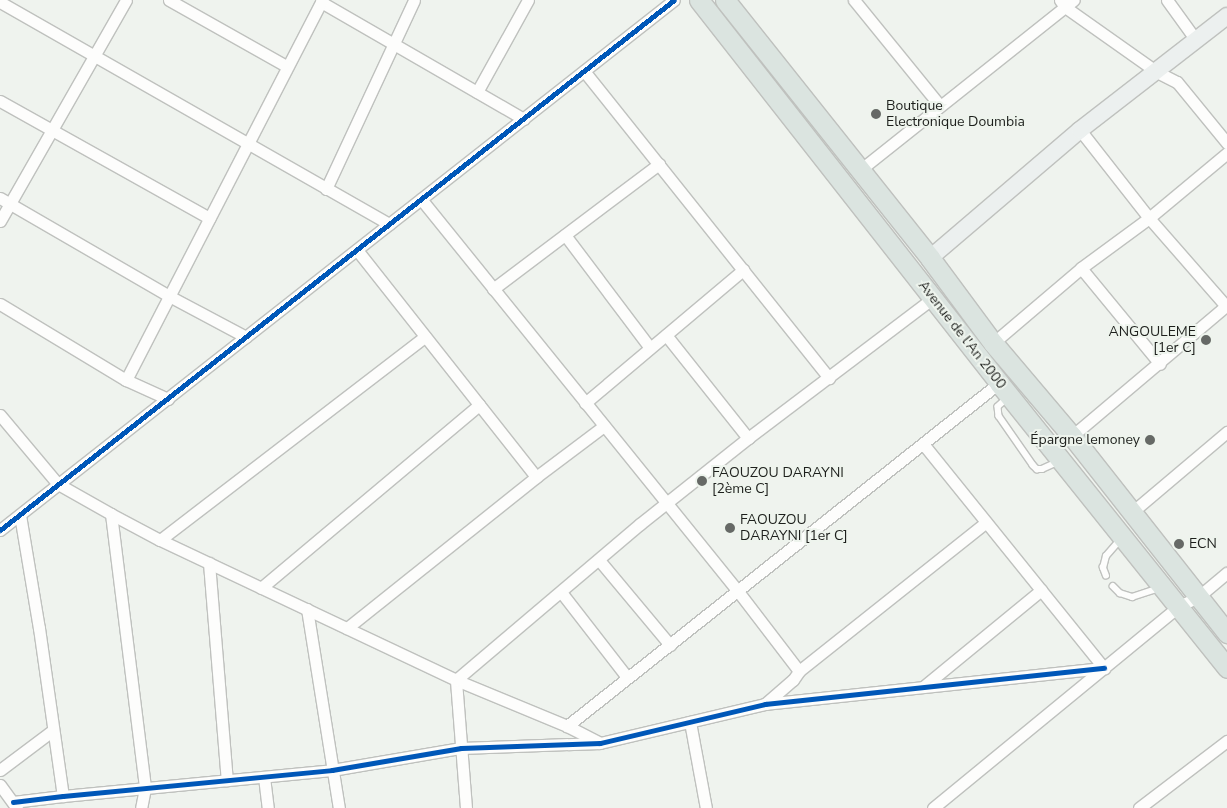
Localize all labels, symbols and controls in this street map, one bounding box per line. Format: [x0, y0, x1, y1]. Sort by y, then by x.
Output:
place label: Boutique Electronique Doumbia [886, 98, 1025, 130]
marker: Boutique Electronique Doumbia [870, 108, 882, 120]
street label: Avenue de l'An 2000 [915, 278, 1009, 392]
place label: ANGOULEME [1er C] [1108, 324, 1196, 357]
marker: ANGOULEME [1er C] [1200, 334, 1212, 346]
place label: Épargne lemoney [1030, 432, 1140, 448]
marker: Épargne lemoney [1144, 434, 1156, 446]
place label: FAOUZOU DARAYNI [2ème C] [712, 465, 844, 498]
marker: FAOUZOU DARAYNI [2ème C] [696, 475, 708, 487]
place label: FAOUZOU DARAYNI [1er C] [740, 512, 848, 544]
marker: FAOUZOU DARAYNI [1er C] [724, 522, 736, 534]
place label: ECN [1189, 536, 1217, 552]
marker: ECN [1173, 538, 1185, 550]

